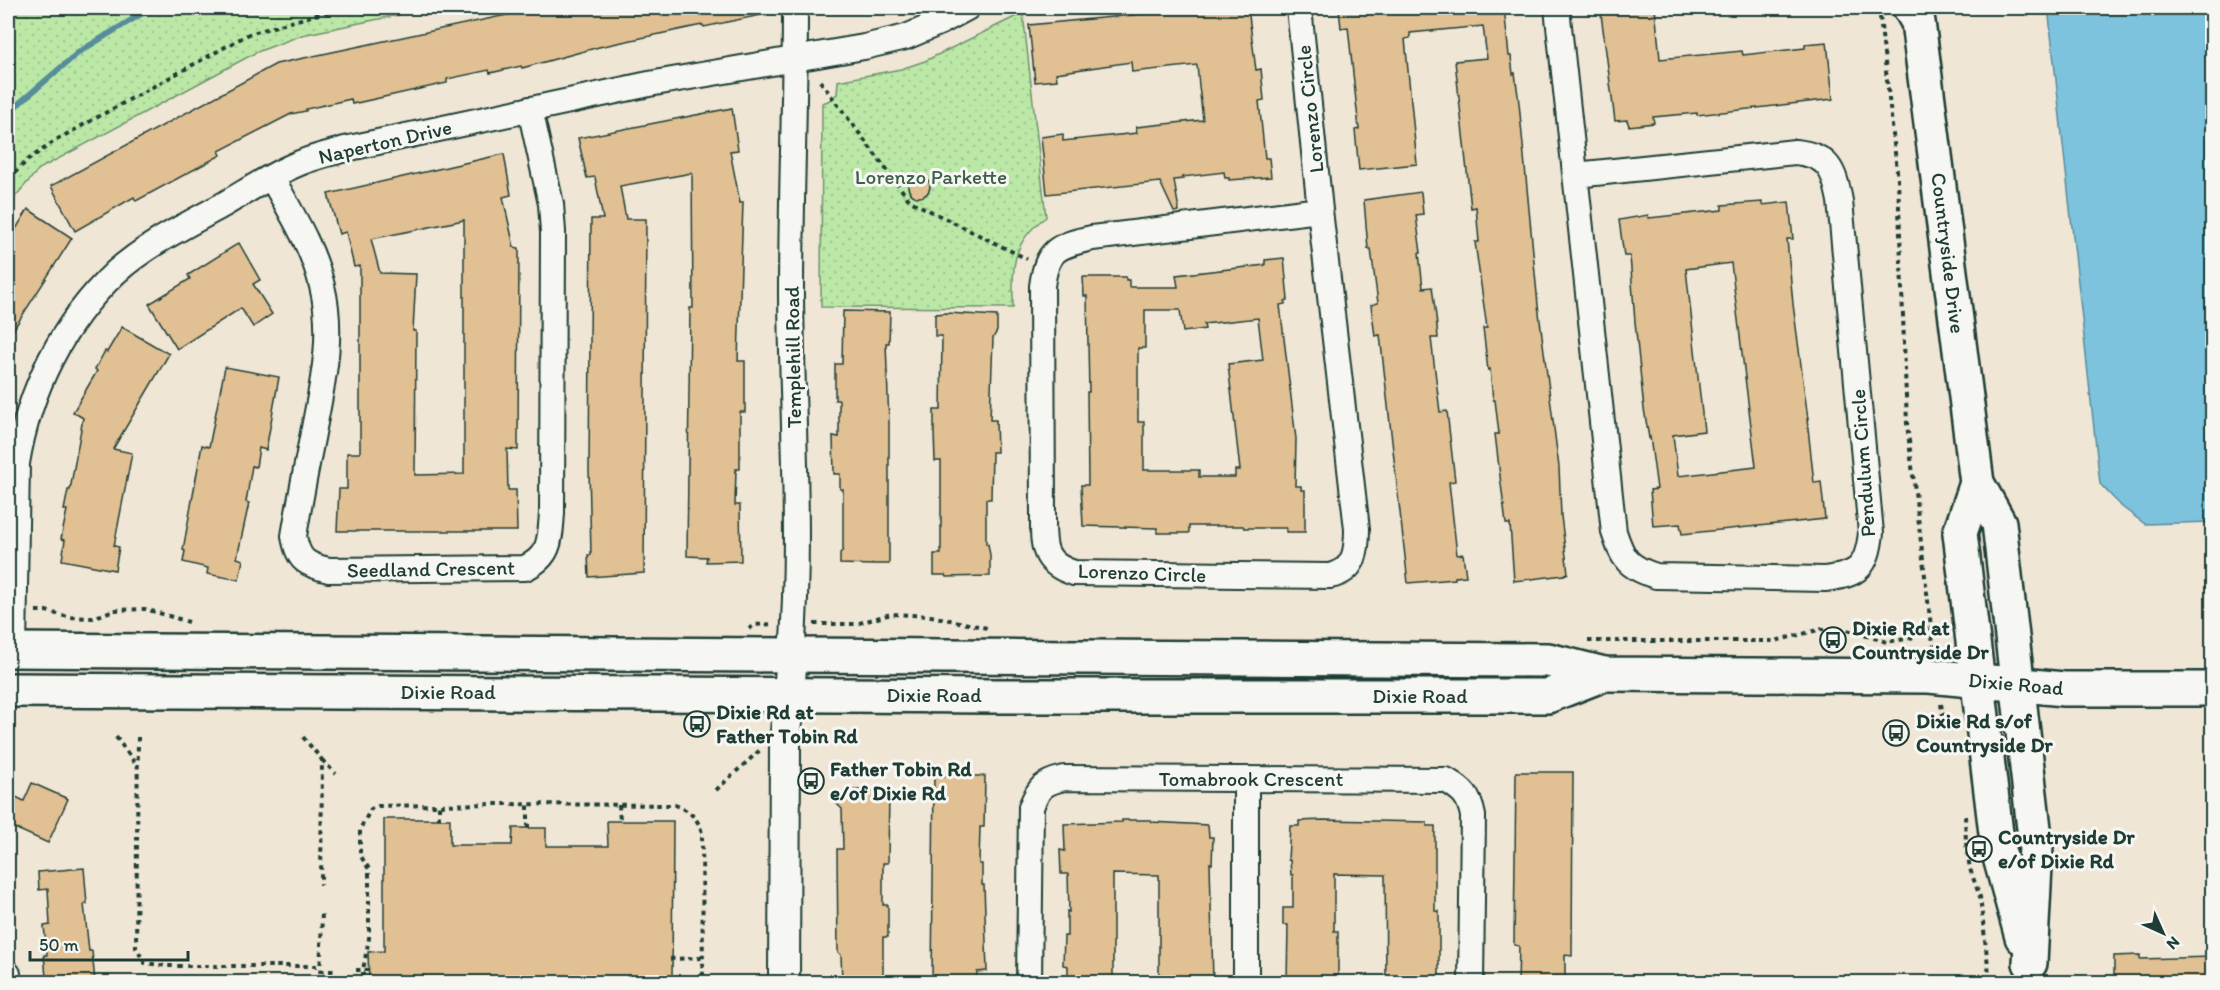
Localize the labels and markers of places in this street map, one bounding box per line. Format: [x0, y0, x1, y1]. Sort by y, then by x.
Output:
place label: Dixie Rd at Countryside Dr [1852, 615, 1989, 665]
bus stop icon: Dixie Rd at Countryside Dr [1818, 625, 1848, 655]
place label: Dixie Rd at Father Tobin Rd [716, 699, 858, 748]
place label: Dixie Rd s/of Countryside Dr [1916, 708, 2053, 758]
bus stop icon: Dixie Rd at Father Tobin Rd [682, 709, 712, 739]
bus stop icon: Dixie Rd s/of Countryside Dr [1881, 718, 1911, 748]
place label: Father Tobin Rd e/of Dixie Rd [830, 756, 972, 805]
bus stop icon: Father Tobin Rd e/of Dixie Rd [796, 766, 826, 796]
place label: Countryside Dr e/of Dixie Rd [1998, 824, 2135, 873]
bus stop icon: Countryside Dr e/of Dixie Rd [1964, 834, 1994, 864]

